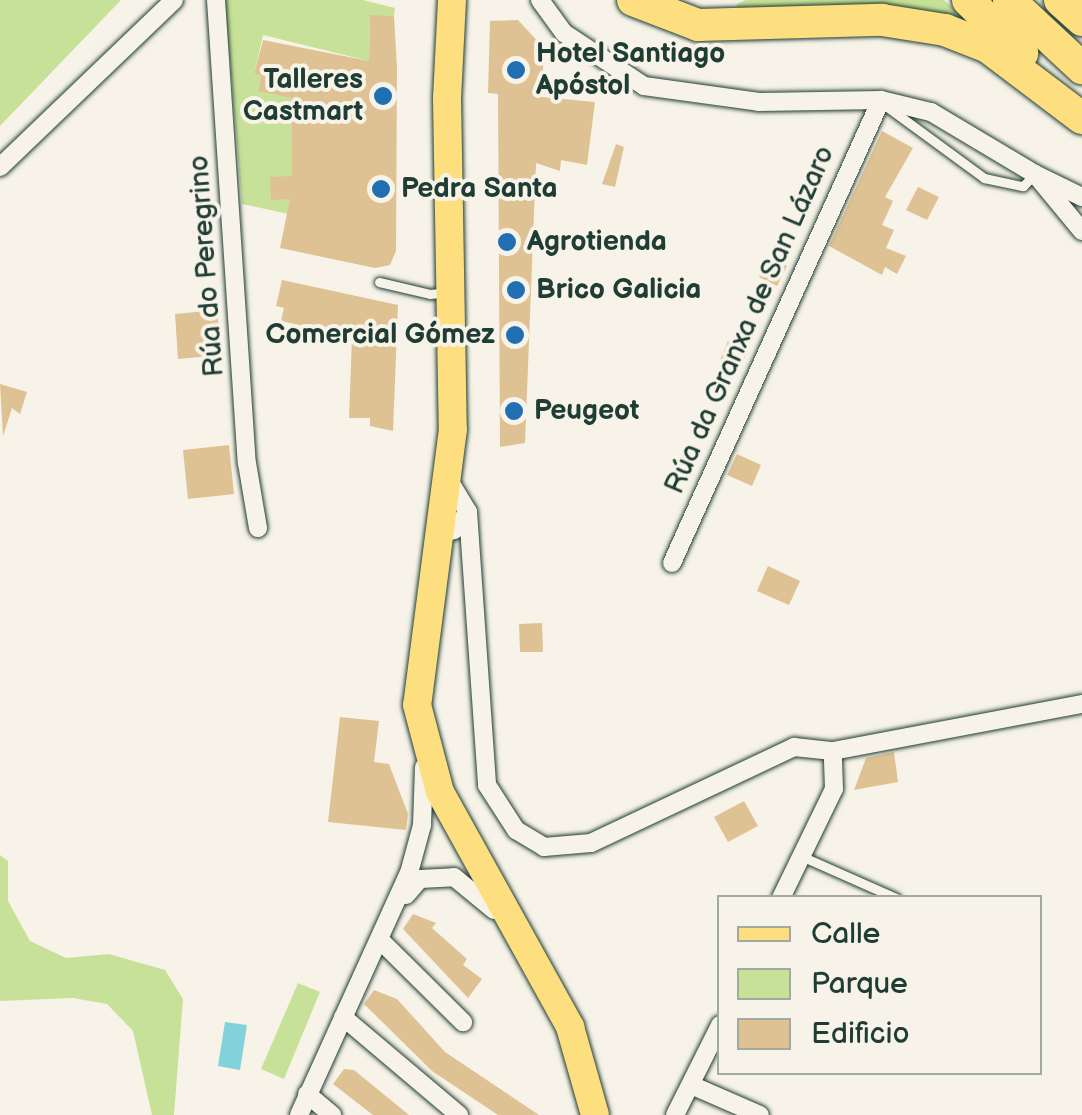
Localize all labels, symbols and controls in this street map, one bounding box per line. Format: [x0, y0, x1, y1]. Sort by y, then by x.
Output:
place label: Hotel Santiago Apóstol [536, 37, 725, 103]
marker: Hotel Santiago Apóstol [505, 59, 527, 81]
place label: Talleres Castmart [243, 63, 363, 129]
marker: Talleres Castmart [372, 85, 394, 107]
street label: Rúa da Granxa de San Lázaro [658, 141, 842, 499]
street label: Rúa do Peregrino [182, 154, 232, 378]
place label: Pedra Santa [401, 172, 558, 206]
marker: Pedra Santa [370, 178, 392, 200]
place label: Agrotienda [527, 225, 667, 259]
marker: Agrotienda [496, 231, 518, 253]
place label: Brico Galicia [536, 273, 701, 307]
marker: Brico Galicia [505, 279, 527, 301]
place label: Comercial Gómez [266, 318, 495, 352]
marker: Comercial Gómez [504, 324, 526, 346]
place label: Peugeot [534, 394, 639, 428]
marker: Peugeot [503, 400, 525, 422]
legend [717, 895, 1042, 1075]
text: Calle [811, 916, 880, 952]
text: Parque [811, 966, 908, 1002]
text: Edificio [811, 1016, 910, 1052]

